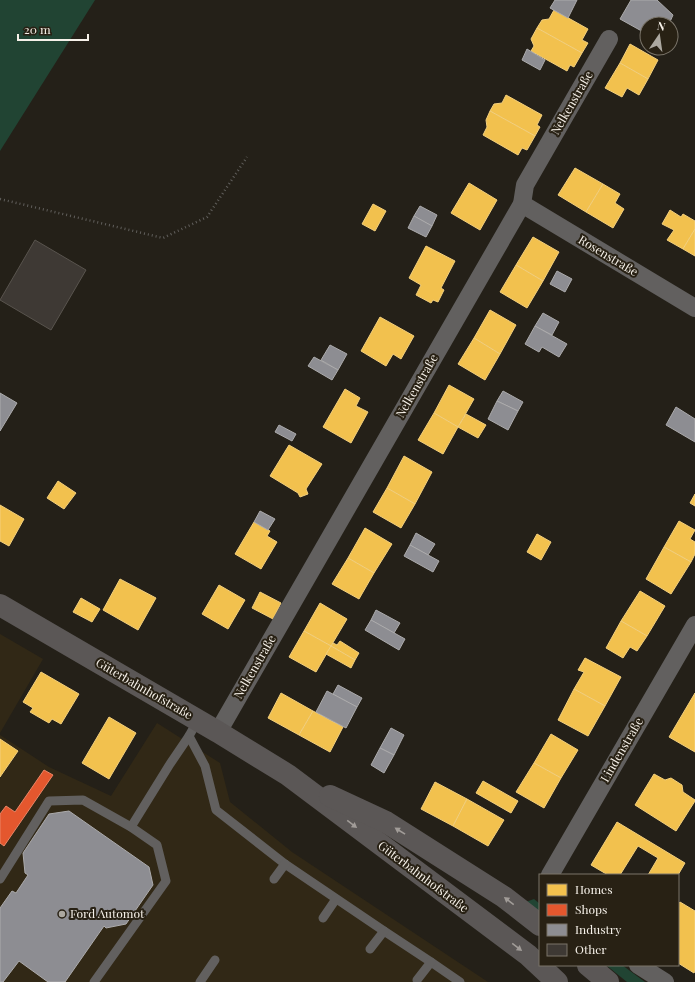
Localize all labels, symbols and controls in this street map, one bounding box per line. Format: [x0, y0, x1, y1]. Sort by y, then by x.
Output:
scale bar [18, 16, 88, 42]
north arrow [639, 16, 679, 56]
text: N [656, 18, 667, 34]
text: 20 m [24, 21, 51, 37]
street label: Nelkenstraße [546, 68, 596, 137]
street label: Rosenstraße [576, 231, 641, 279]
street label: Nelkenstraße [391, 351, 441, 420]
street label: Nelkenstraße [229, 632, 279, 701]
street label: Güterbahnhofstraße [93, 654, 196, 722]
street label: Lindenstraße [596, 714, 646, 785]
one-way arrow [347, 820, 358, 828]
one-way arrow [395, 827, 405, 835]
street label: Güterbahnhofstraße [375, 837, 472, 916]
legend [539, 874, 679, 966]
text: Homes [575, 881, 613, 897]
one-way arrow [504, 897, 515, 905]
text: Shops [575, 901, 607, 917]
place label: Ford Automot [70, 905, 145, 921]
marker: Ford Automot [57, 909, 67, 919]
text: Industry [575, 921, 621, 937]
text: Other [575, 941, 607, 957]
one-way arrow [512, 943, 522, 951]

